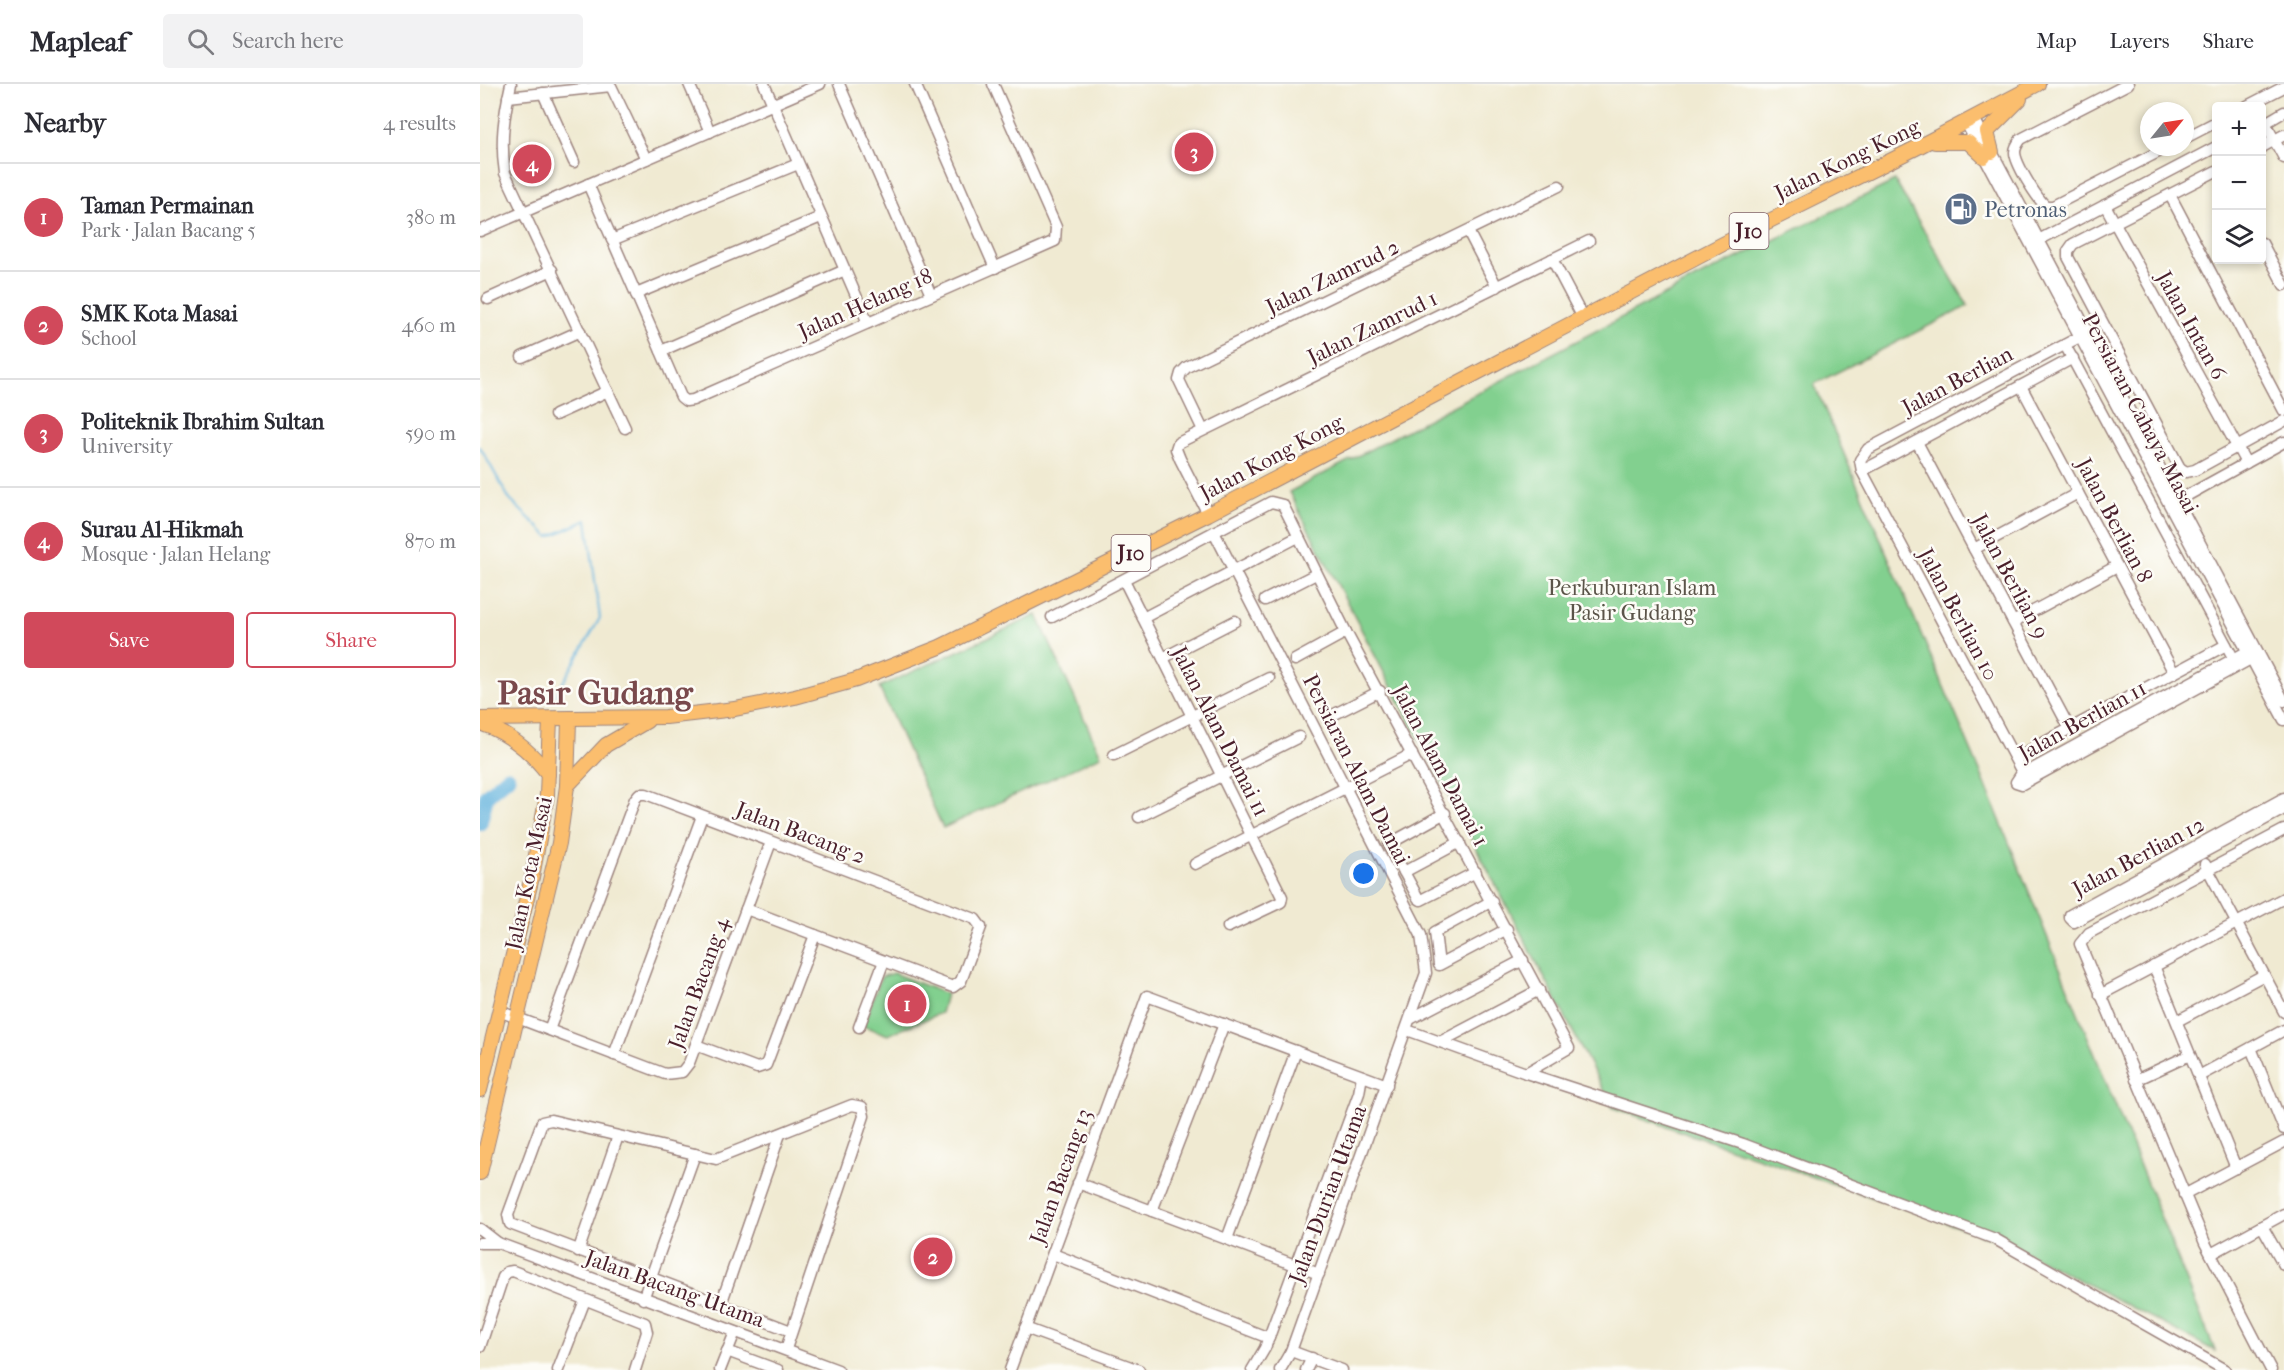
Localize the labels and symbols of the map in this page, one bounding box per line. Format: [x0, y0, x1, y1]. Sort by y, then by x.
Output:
north arrow [2140, 102, 2194, 156]
street label: Jalan Kong Kong [1769, 113, 1925, 207]
pin: 3 [1174, 130, 1214, 174]
pin: 4 [512, 142, 552, 187]
fuel station icon: Petronas [1943, 191, 1979, 227]
place label: Petronas [1984, 197, 2067, 223]
road number: J10 [1730, 213, 1768, 249]
street label: Jalan Zamrud 2 [1260, 233, 1403, 321]
street label: Jalan Helang 18 [792, 263, 937, 346]
street label: Jalan Intan 6 [2150, 265, 2232, 384]
street label: Jalan Zamrud 1 [1301, 285, 1442, 371]
street label: Persiaran Cahaya Masai [2076, 309, 2204, 519]
street label: Jalan Berlian [1896, 341, 2017, 422]
street label: Jalan Kong Kong [1194, 409, 1348, 508]
street label: Jalan Berlian 8 [2069, 452, 2158, 587]
street label: Jalan Berlian 9 [1965, 508, 2054, 643]
road number: J10 [1112, 535, 1150, 571]
street label: Jalan Berlian 10 [1911, 542, 2004, 685]
park label: Perkuburan Islam Pasir Gudang [1548, 575, 1717, 626]
street label: Jalan Alam Damai 11 [1165, 640, 1274, 821]
street label: Persiaran Alam Damai [1297, 670, 1416, 869]
district label: Pasir Gudang [497, 673, 694, 713]
street label: Jalan Berlian 11 [2012, 675, 2151, 768]
street label: Jalan Alam Damai 1 [1386, 678, 1494, 851]
street label: Jalan Kota Masai [500, 794, 558, 954]
street label: Jalan Bacang 2 [730, 796, 869, 870]
street label: Jalan Berlian 12 [2066, 811, 2209, 903]
your location [1349, 859, 1378, 888]
street label: Jalan Bacang 4 [662, 913, 735, 1055]
pin: 1 [888, 982, 926, 1026]
street label: Jalan Durian Utama [1283, 1101, 1373, 1289]
street label: Jalan Bacang 13 [1024, 1105, 1097, 1249]
pin: 2 [914, 1234, 952, 1280]
street label: Jalan Bacang Utama [580, 1244, 769, 1334]

